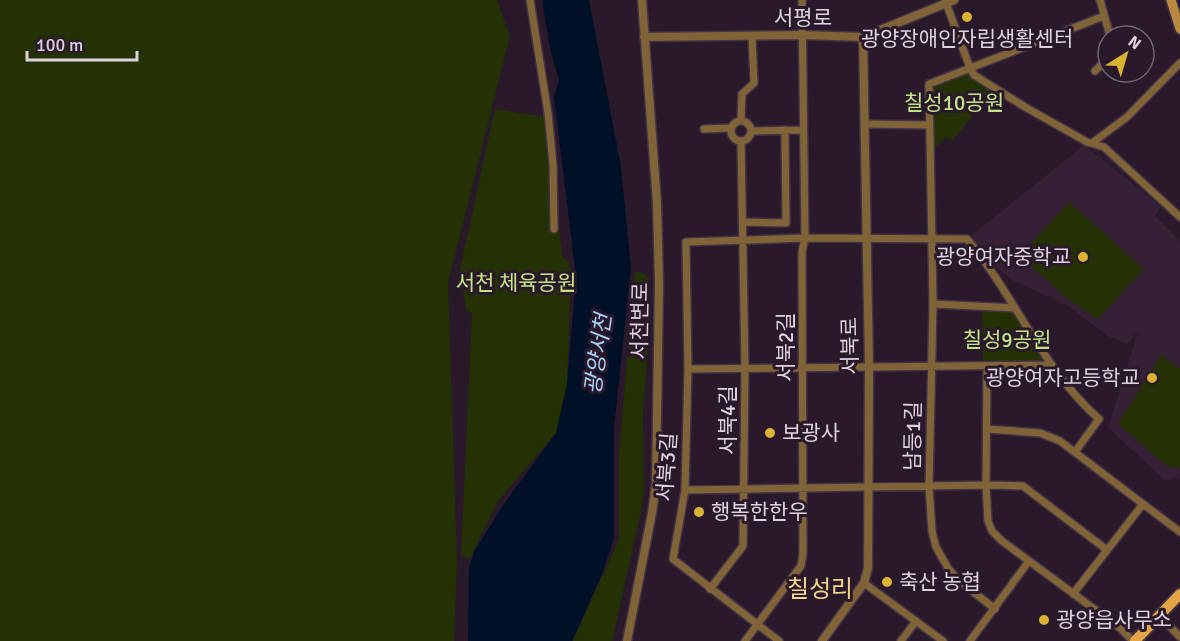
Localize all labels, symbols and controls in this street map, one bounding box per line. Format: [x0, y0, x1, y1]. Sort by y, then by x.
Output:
street label: 서평로 [774, 5, 832, 31]
marker: 광양장애인자립생활센터 [960, 10, 974, 24]
scale bar [27, 24, 136, 62]
north arrow [1096, 24, 1156, 84]
place label: 광양장애인자립생활센터 [861, 26, 1073, 52]
text: N [1124, 31, 1145, 54]
text: 100 m [36, 34, 83, 56]
park label: 칠성10공원 [904, 90, 1004, 116]
place label: 광양여자중학교 [936, 244, 1071, 270]
marker: 광양여자중학교 [1076, 250, 1090, 264]
park label: 서천 체육공원 [456, 270, 576, 296]
street label: 서천변로 [626, 282, 654, 360]
water label: 광양서천 [579, 309, 617, 396]
street label: 서북2길 [773, 312, 799, 382]
street label: 서북로 [836, 317, 864, 375]
park label: 칠성9공원 [963, 327, 1051, 353]
place label: 광양여자고등학교 [985, 365, 1140, 391]
marker: 광양여자고등학교 [1145, 371, 1159, 385]
street label: 서북4길 [715, 385, 741, 455]
street label: 남등1길 [899, 401, 927, 471]
place label: 보광사 [782, 420, 840, 446]
marker: 보광사 [763, 426, 777, 440]
street label: 서북3길 [652, 432, 682, 502]
place label: 행복한한우 [711, 499, 808, 525]
marker: 행복한한우 [692, 505, 706, 519]
place label: 축산 농협 [899, 569, 981, 595]
district label: 칠성리 [787, 574, 853, 604]
marker: 축산 농협 [880, 575, 894, 589]
place label: 광양읍사무소 [1056, 607, 1172, 633]
marker: 광양읍사무소 [1037, 613, 1051, 627]

